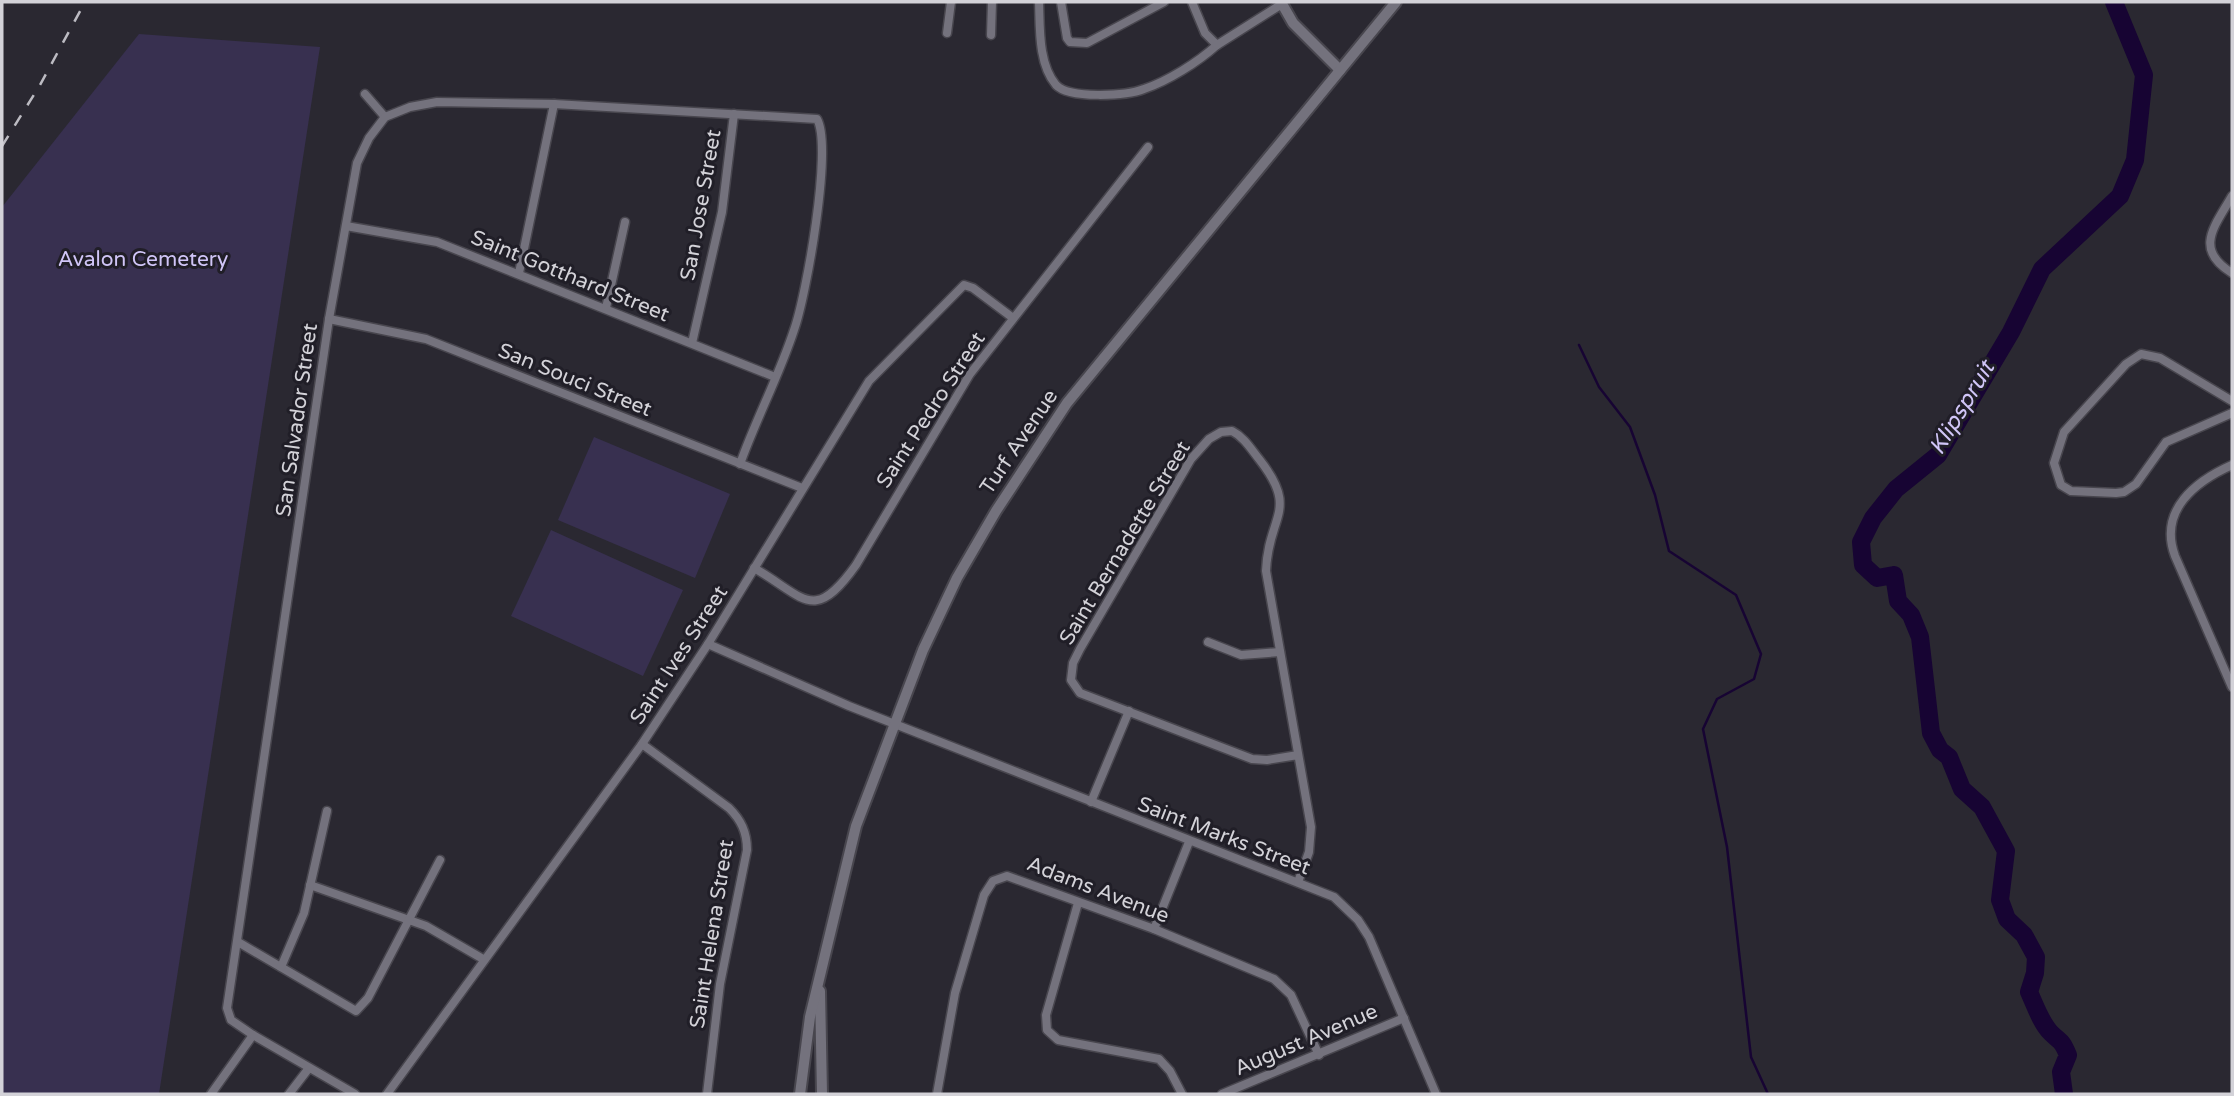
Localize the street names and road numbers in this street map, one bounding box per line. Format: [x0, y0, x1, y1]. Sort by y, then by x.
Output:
street label: San Jose Street [675, 127, 727, 283]
street label: Saint Gotthard Street [467, 225, 673, 327]
street label: San Salvador Street [271, 322, 323, 518]
street label: Saint Pedro Street [871, 327, 991, 493]
street label: San Souci Street [495, 338, 655, 422]
street label: Turf Avenue [975, 385, 1063, 499]
street label: Saint Bernadette Street [1054, 437, 1196, 649]
street label: Saint Ives Street [625, 581, 733, 729]
street label: Saint Marks Street [1134, 792, 1314, 880]
street label: Saint Helena Street [685, 838, 739, 1030]
street label: Adams Avenue [1023, 851, 1173, 929]
street label: August Avenue [1231, 999, 1381, 1081]

